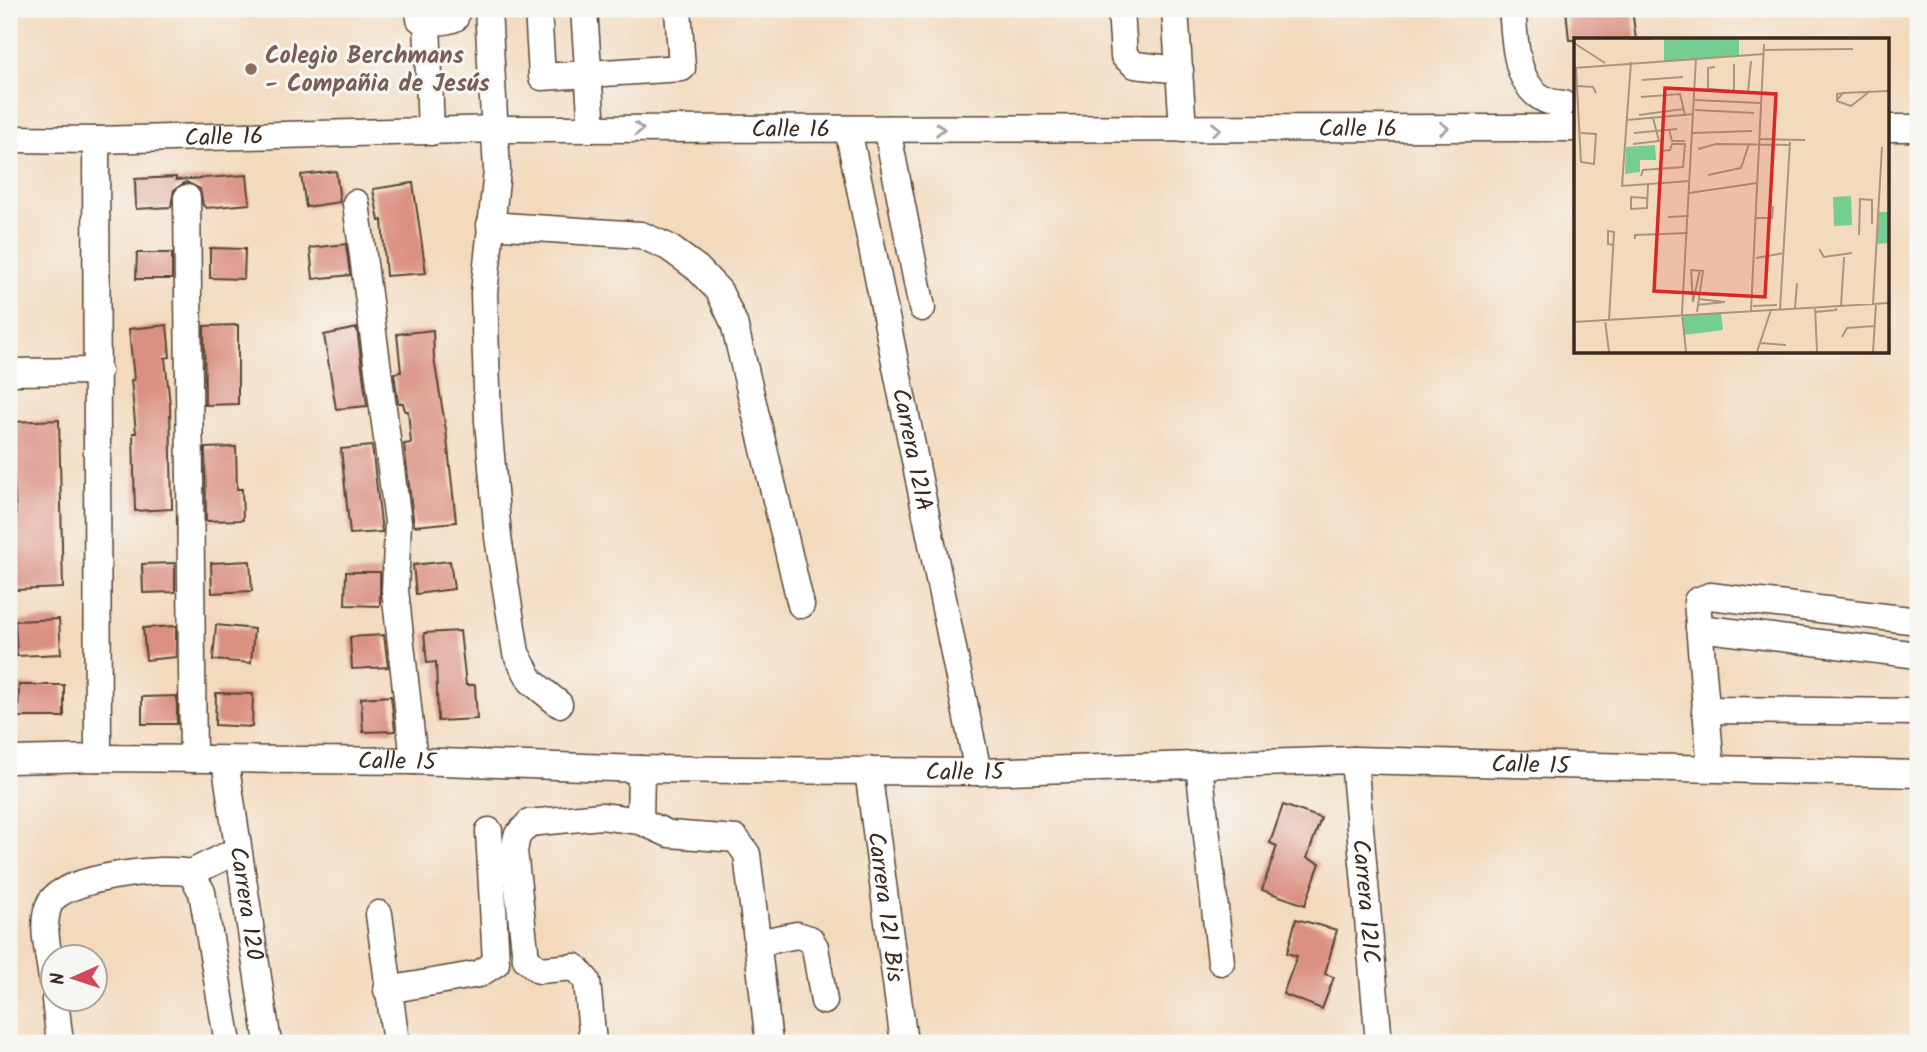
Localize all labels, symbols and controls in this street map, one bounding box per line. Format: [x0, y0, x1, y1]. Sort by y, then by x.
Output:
place label: Colegio Berchmans - Compañia de Jesús [265, 37, 490, 104]
inset map [1574, 38, 1888, 354]
marker: Colegio Berchmans - Compañia de Jesús [243, 61, 259, 77]
street label: Calle 16 [1318, 110, 1397, 149]
street label: Calle 16 [751, 111, 830, 150]
street label: Calle 16 [184, 117, 264, 159]
one-way arrow [1439, 120, 1449, 136]
one-way arrow [634, 121, 644, 137]
one-way arrow [935, 121, 945, 137]
one-way arrow [1211, 121, 1222, 137]
street label: Carrera 121A [880, 385, 943, 515]
street label: Calle 15 [358, 742, 439, 783]
street label: Calle 15 [1491, 745, 1572, 786]
street label: Calle 15 [925, 753, 1007, 793]
street label: Carrera 121 Bis [855, 830, 914, 984]
street label: Carrera 121C [1340, 838, 1390, 965]
street label: Carrera 120 [217, 844, 273, 963]
north arrow [38, 944, 108, 1014]
text: N [44, 972, 74, 986]

